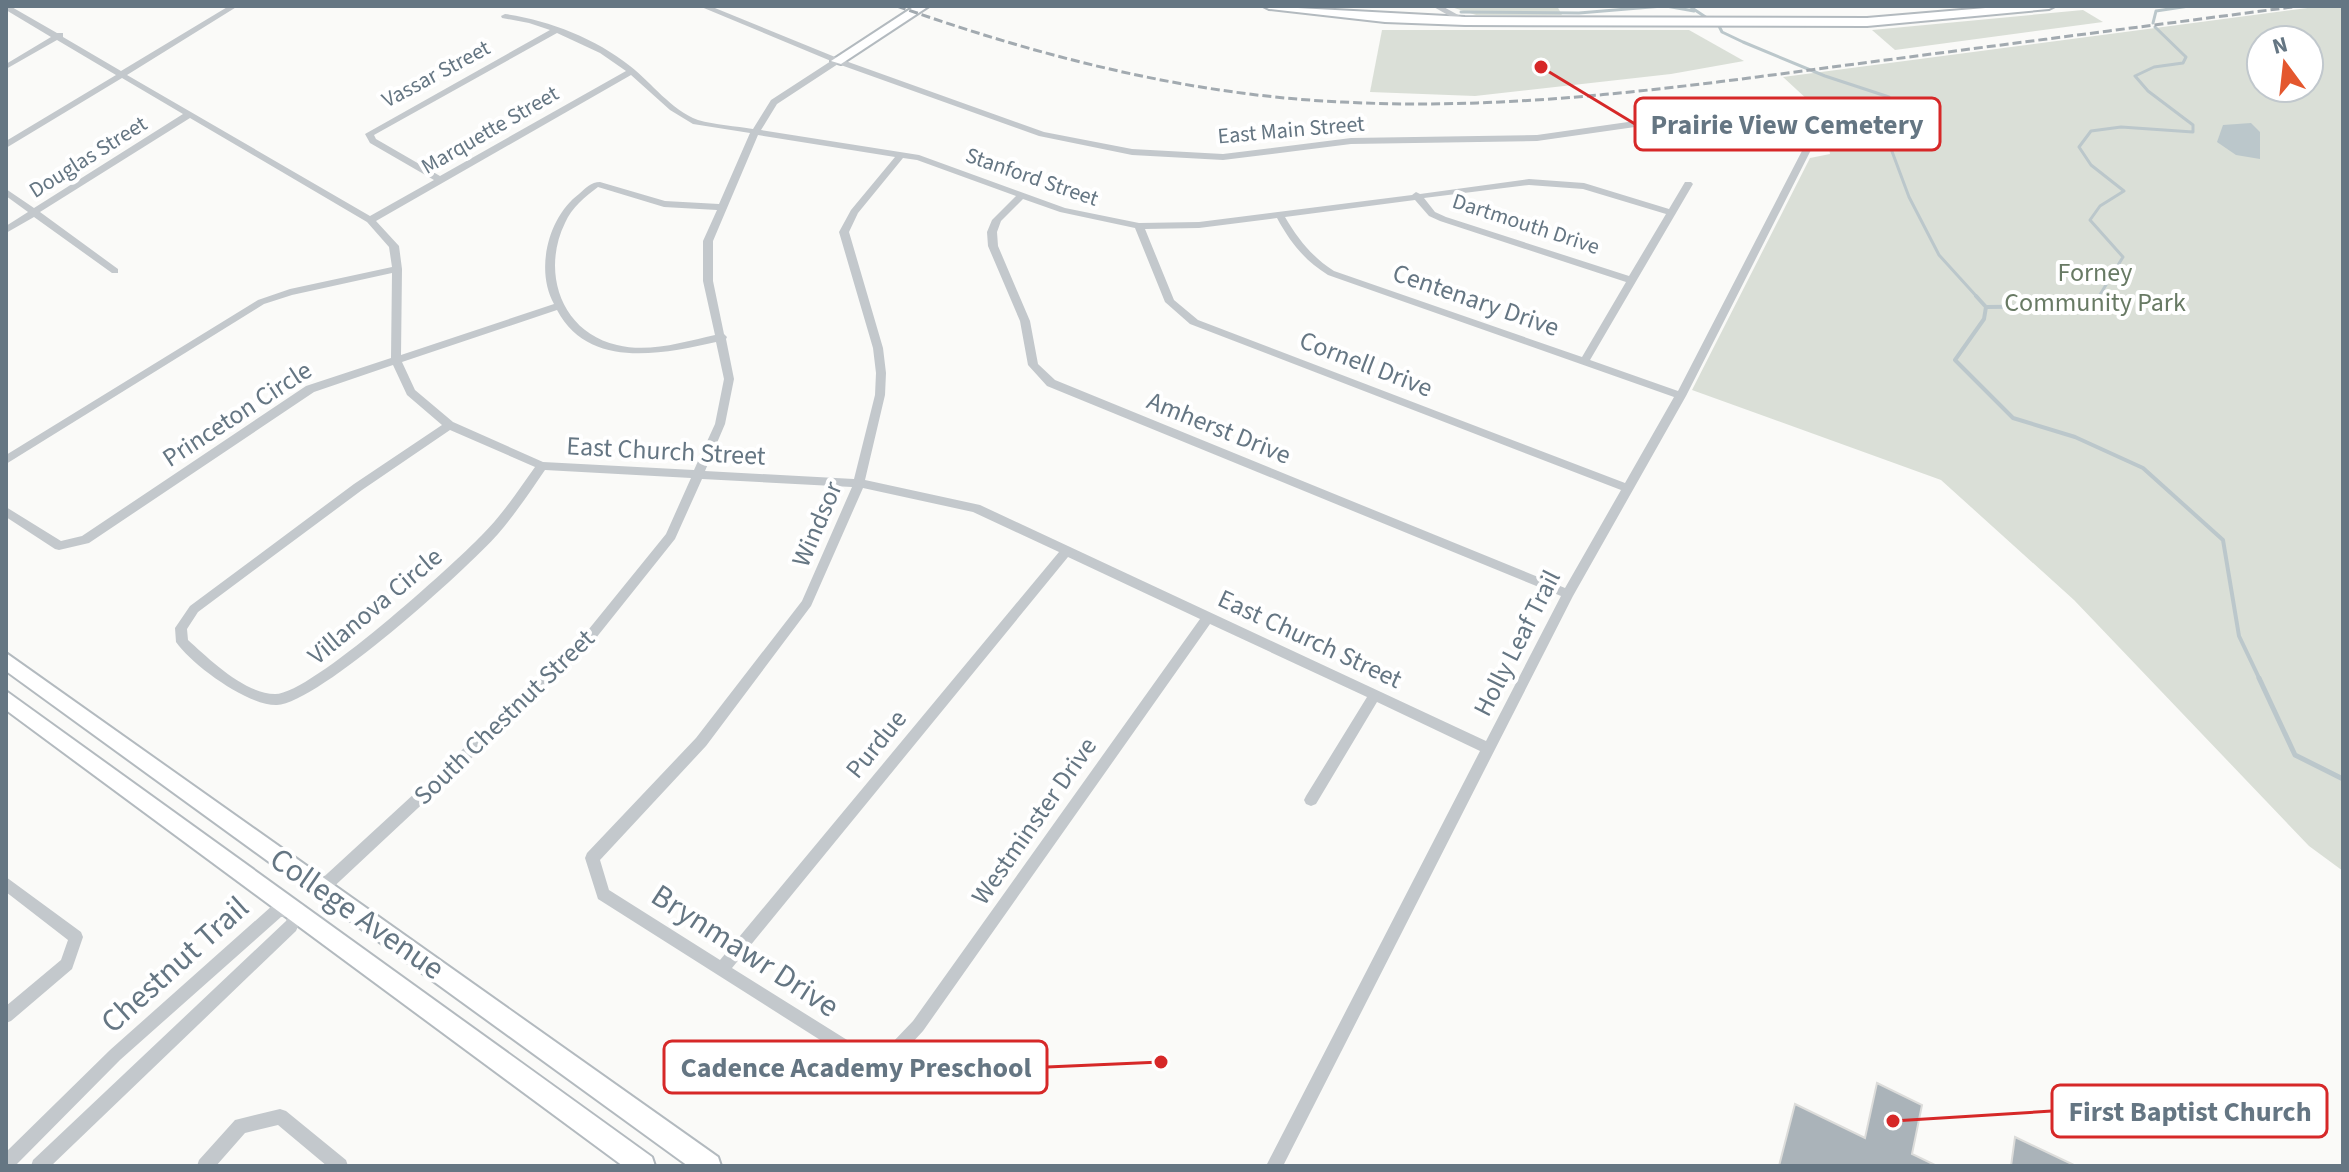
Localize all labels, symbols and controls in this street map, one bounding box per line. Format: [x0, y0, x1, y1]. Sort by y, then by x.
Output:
north arrow [2245, 24, 2325, 104]
text: N [2269, 28, 2291, 63]
street label: Vassar Street [376, 32, 496, 116]
street label: Marquette Street [415, 77, 565, 182]
callout: Prairie View Cemetery [1635, 98, 1940, 150]
text: Prairie View Cemetery [1650, 105, 1924, 145]
street label: Douglas Street [23, 108, 154, 206]
street label: East Main Street [1216, 108, 1366, 152]
street label: Stanford Street [961, 139, 1103, 215]
street label: Dartmouth Drive [1448, 185, 1604, 263]
street label: Centenary Drive [1388, 254, 1564, 346]
park label: Forney Community Park [2004, 254, 2186, 321]
street label: Cornell Drive [1294, 322, 1438, 406]
street label: Princeton Circle [155, 352, 319, 476]
street label: Amherst Drive [1141, 382, 1297, 474]
street label: East Church Street [565, 427, 767, 475]
street label: Windsor [782, 475, 852, 572]
street label: Villanova Circle [300, 539, 450, 673]
street label: Holly Leaf Trail [1464, 563, 1570, 723]
street label: East Church Street [1212, 580, 1408, 698]
street label: South Chestnut Street [405, 621, 603, 813]
street label: Purdue [837, 702, 915, 786]
street label: Westminster Drive [962, 730, 1106, 912]
street label: College Avenue [260, 837, 454, 991]
street label: Brynmawr Drive [642, 873, 848, 1029]
street label: Chestnut Trail [91, 886, 259, 1044]
callout: Cadence Academy Preschool [664, 1041, 1047, 1093]
text: Cadence Academy Preschool [680, 1048, 1032, 1088]
callout: First Baptist Church [2052, 1085, 2327, 1137]
text: First Baptist Church [2068, 1092, 2312, 1132]

